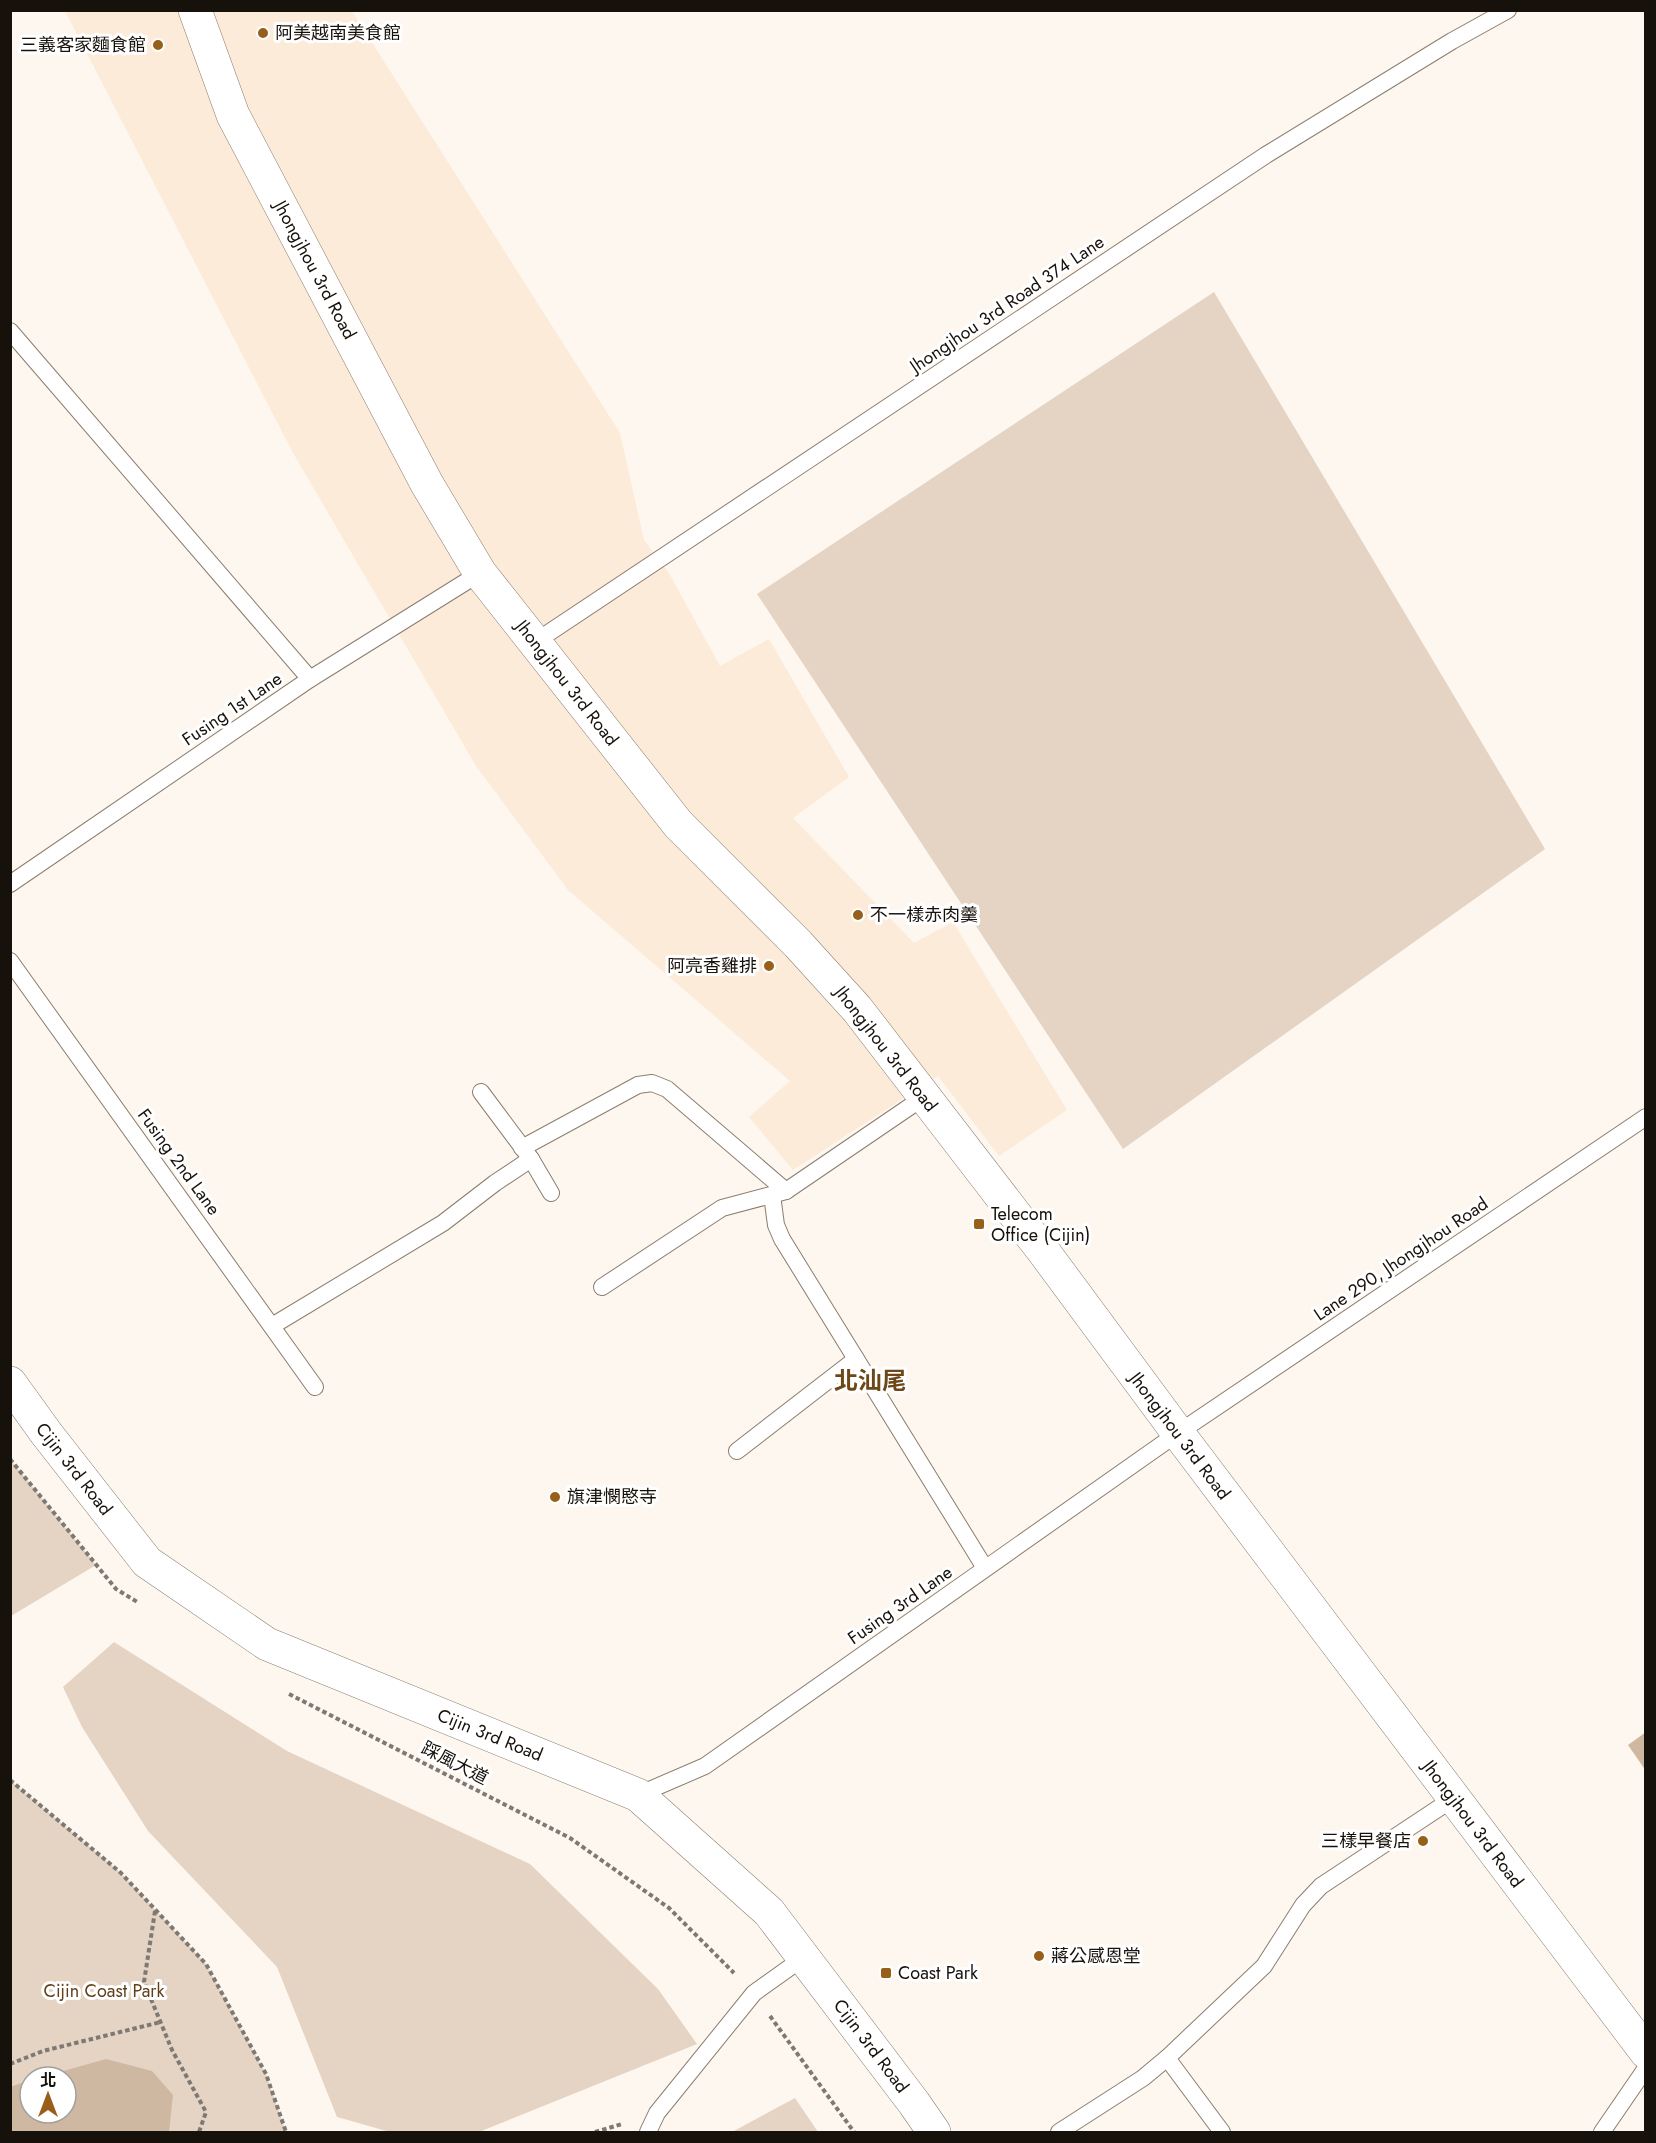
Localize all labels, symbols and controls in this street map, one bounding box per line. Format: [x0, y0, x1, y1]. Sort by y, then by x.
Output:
place label: 阿美越南美食館 [275, 20, 401, 46]
marker: 阿美越南美食館 [256, 26, 270, 40]
place label: 三義客家麵食館 [20, 32, 146, 58]
marker: 三義客家麵食館 [151, 38, 165, 52]
street label: Jhongjhou 3rd Road [267, 194, 363, 344]
street label: Jhongjhou 3rd Road 374 Lane [903, 229, 1109, 380]
street label: Jhongjhou 3rd Road [508, 613, 625, 751]
street label: Fusing 1st Lane [177, 666, 287, 752]
place label: 不一樣赤肉羹 [870, 902, 978, 928]
marker: 不一樣赤肉羹 [851, 908, 865, 922]
place label: 阿亮香雞排 [667, 953, 757, 979]
marker: 阿亮香雞排 [762, 959, 776, 973]
street label: Jhongjhou 3rd Road [827, 979, 944, 1117]
street label: Fusing 2nd Lane [131, 1103, 227, 1221]
street label: Lane 290, Jhongjhou Road [1309, 1191, 1493, 1327]
place label: Telecom Office (Cijin) [991, 1201, 1090, 1248]
marker: Telecom Office (Cijin) [972, 1217, 986, 1231]
district label: 北汕尾 [834, 1363, 906, 1398]
street label: Jhongjhou 3rd Road [1122, 1365, 1237, 1505]
street label: Cijin 3rd Road [29, 1417, 119, 1521]
place label: 旗津憫愍寺 [567, 1484, 657, 1510]
marker: 旗津憫愍寺 [548, 1490, 562, 1504]
street label: Fusing 3rd Lane [842, 1559, 958, 1651]
street label: Cijin 3rd Road [433, 1702, 547, 1768]
street label: 踩風大道 [417, 1735, 493, 1791]
street label: Jhongjhou 3rd Road [1415, 1753, 1530, 1893]
place label: 三樣早餐店 [1321, 1828, 1411, 1854]
marker: 三樣早餐店 [1416, 1834, 1430, 1848]
place label: 蔣公感恩堂 [1051, 1943, 1141, 1969]
marker: 蔣公感恩堂 [1032, 1949, 1046, 1963]
place label: Coast Park [898, 1960, 978, 1986]
marker: Coast Park [879, 1966, 893, 1980]
park label: Cijin Coast Park [44, 1978, 165, 2004]
street label: Cijin 3rd Road [827, 1994, 915, 2098]
north arrow [18, 2065, 78, 2125]
text: 北 [40, 2069, 56, 2092]

